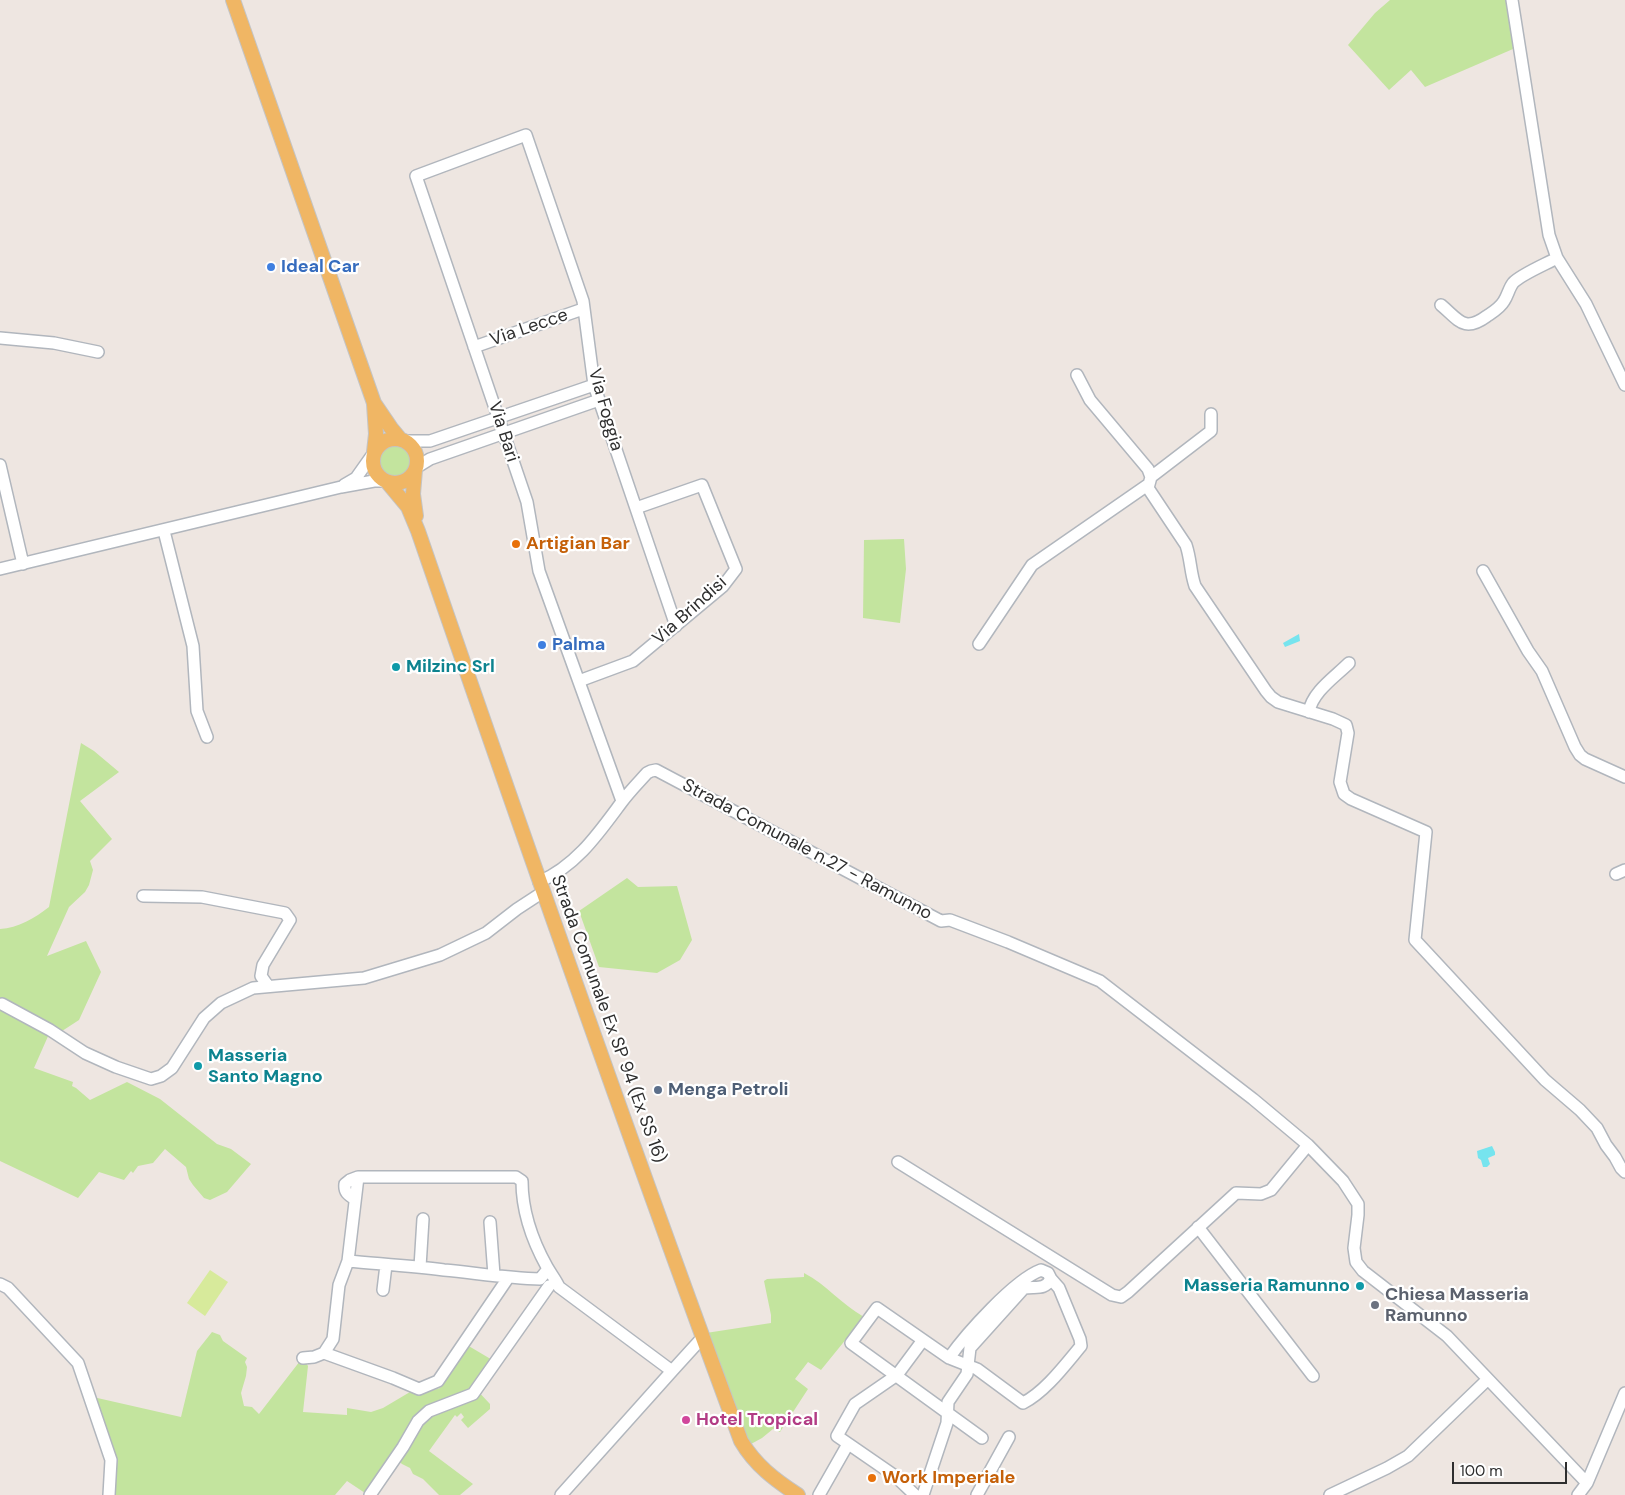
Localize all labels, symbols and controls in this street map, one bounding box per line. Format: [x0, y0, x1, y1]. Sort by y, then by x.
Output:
place label: Ideal Car [281, 256, 359, 278]
marker: Ideal Car [265, 261, 277, 273]
street label: Via Lecce [487, 305, 571, 351]
street label: Via Foggia [583, 366, 627, 454]
street label: Via Bari [483, 399, 523, 465]
place label: Artigian Bar [526, 533, 630, 555]
marker: Artigian Bar [510, 538, 522, 550]
street label: Via Brindisi [649, 572, 731, 650]
place label: Palma [552, 634, 605, 656]
marker: Palma [536, 639, 548, 651]
place label: Milzinc Srl [406, 656, 495, 678]
marker: Milzinc Srl [390, 661, 402, 673]
street label: Strada Comunale n.27 - Ramunno [678, 775, 936, 925]
street label: Strada Comunale Ex SP 94 (Ex SS 16) [546, 872, 670, 1166]
place label: Masseria Santo Magno [208, 1045, 323, 1088]
marker: Masseria Santo Magno [192, 1060, 204, 1072]
place label: Menga Petroli [668, 1079, 788, 1101]
marker: Menga Petroli [652, 1084, 664, 1096]
place label: Masseria Ramunno [1184, 1275, 1350, 1297]
marker: Masseria Ramunno [1354, 1280, 1366, 1292]
place label: Chiesa Masseria Ramunno [1385, 1284, 1529, 1326]
marker: Chiesa Masseria Ramunno [1369, 1299, 1381, 1311]
place label: Hotel Tropical [696, 1409, 818, 1431]
marker: Hotel Tropical [680, 1414, 692, 1426]
scale bar [1455, 1452, 1570, 1484]
text: 100 m [1460, 1461, 1503, 1481]
place label: Work Imperiale [882, 1467, 1015, 1489]
marker: Work Imperiale [866, 1472, 878, 1484]

